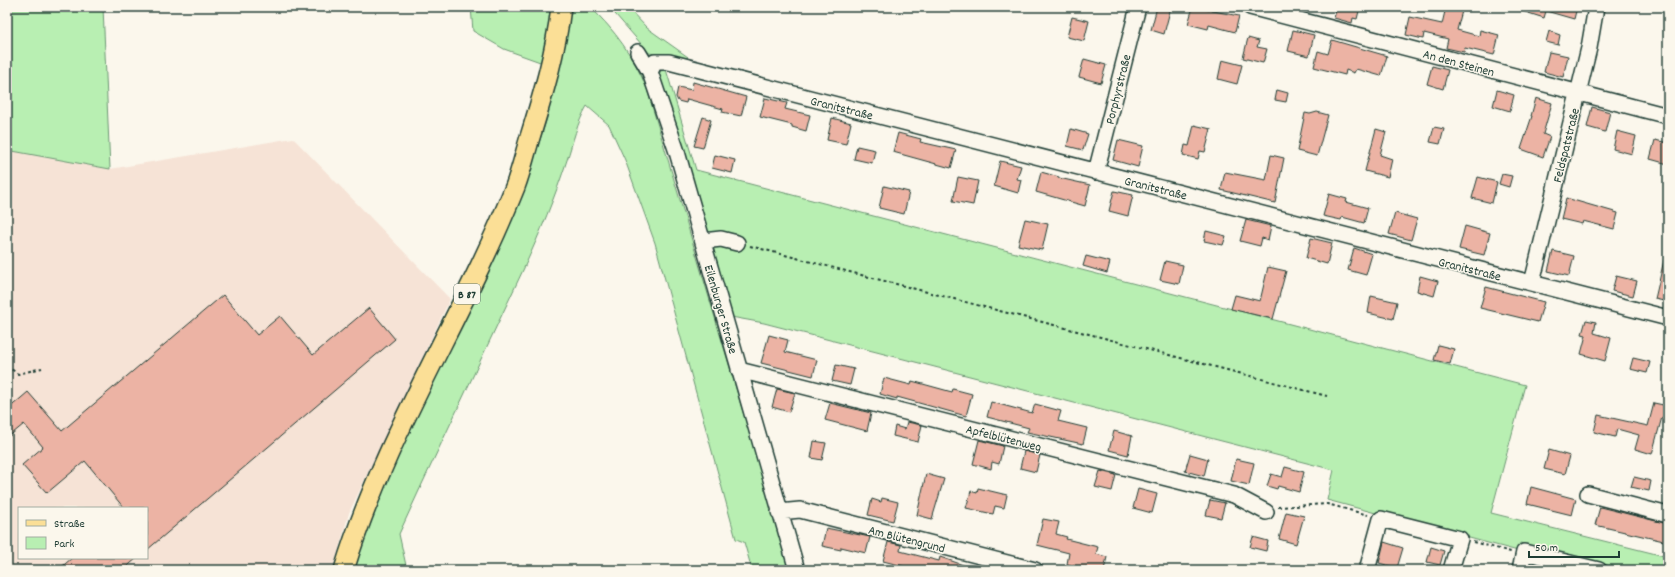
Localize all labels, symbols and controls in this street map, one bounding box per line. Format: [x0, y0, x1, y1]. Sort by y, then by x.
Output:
street label: An den Steinen [1421, 46, 1496, 83]
street label: Porphyrstraße [1102, 52, 1137, 127]
street label: Granitstraße [808, 92, 875, 126]
street label: Feldspatstraße [1549, 106, 1586, 185]
street label: Granitstraße [1122, 172, 1189, 206]
street label: Granitstraße [1436, 253, 1503, 287]
street label: Eilenburger Straße [698, 263, 741, 357]
road number: B 87 [454, 284, 480, 304]
street label: Apfelblütenweg [964, 421, 1043, 458]
legend [18, 507, 148, 559]
text: Straße [54, 516, 85, 533]
street label: Am Blütengrund [866, 522, 947, 559]
scale bar [1529, 533, 1619, 559]
text: Park [54, 536, 75, 553]
text: 50 m [1535, 540, 1558, 557]

